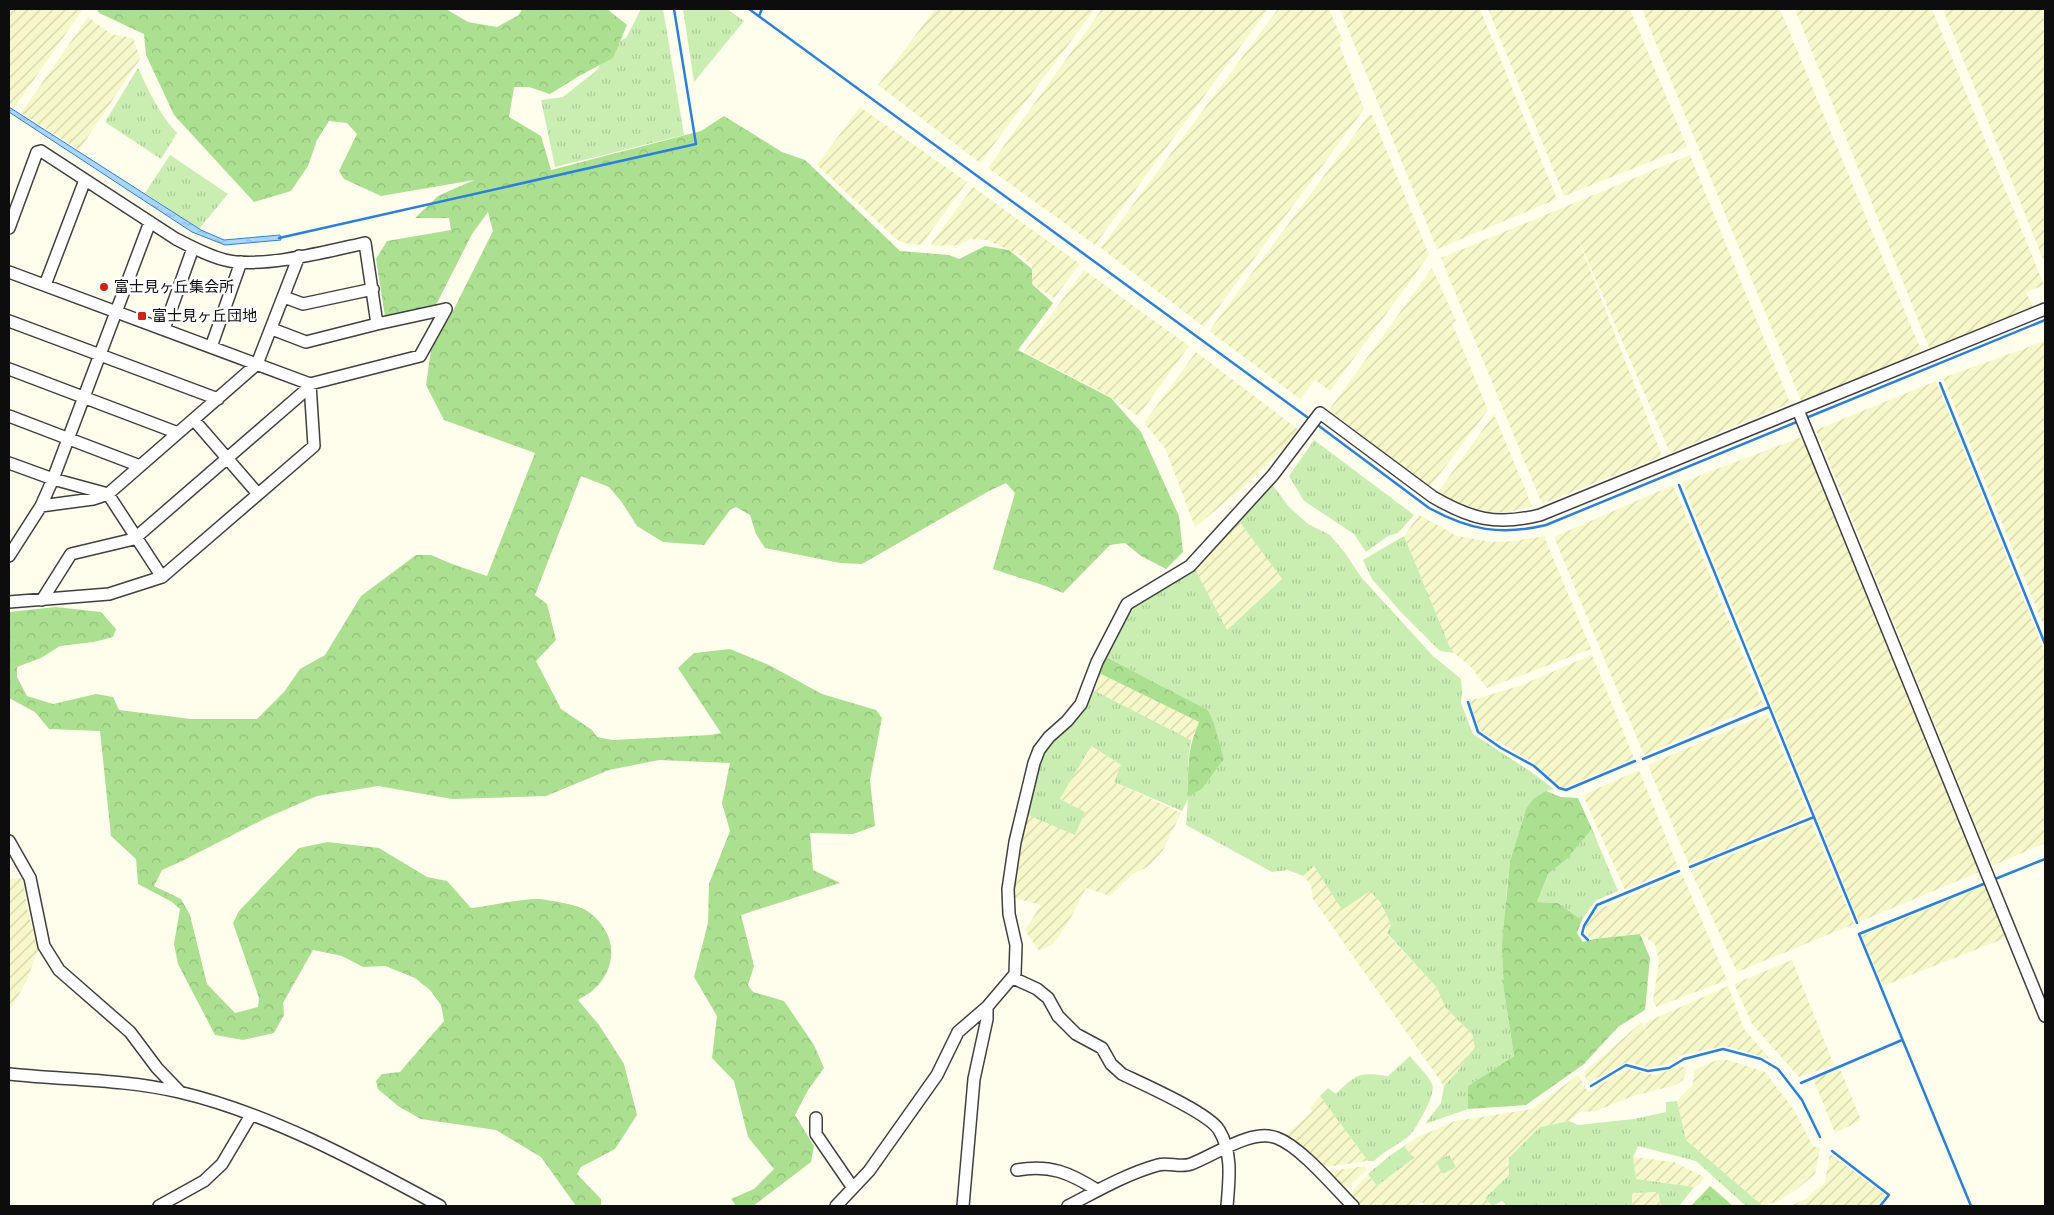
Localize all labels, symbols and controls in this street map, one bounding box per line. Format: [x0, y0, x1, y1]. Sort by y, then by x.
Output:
place label: 富士見ヶ丘集会所 [114, 276, 234, 296]
marker: 富士見ヶ丘集会所 [98, 281, 110, 293]
place label: 富士見ヶ丘団地 [152, 305, 257, 325]
marker: 富士見ヶ丘団地 [136, 310, 148, 322]

